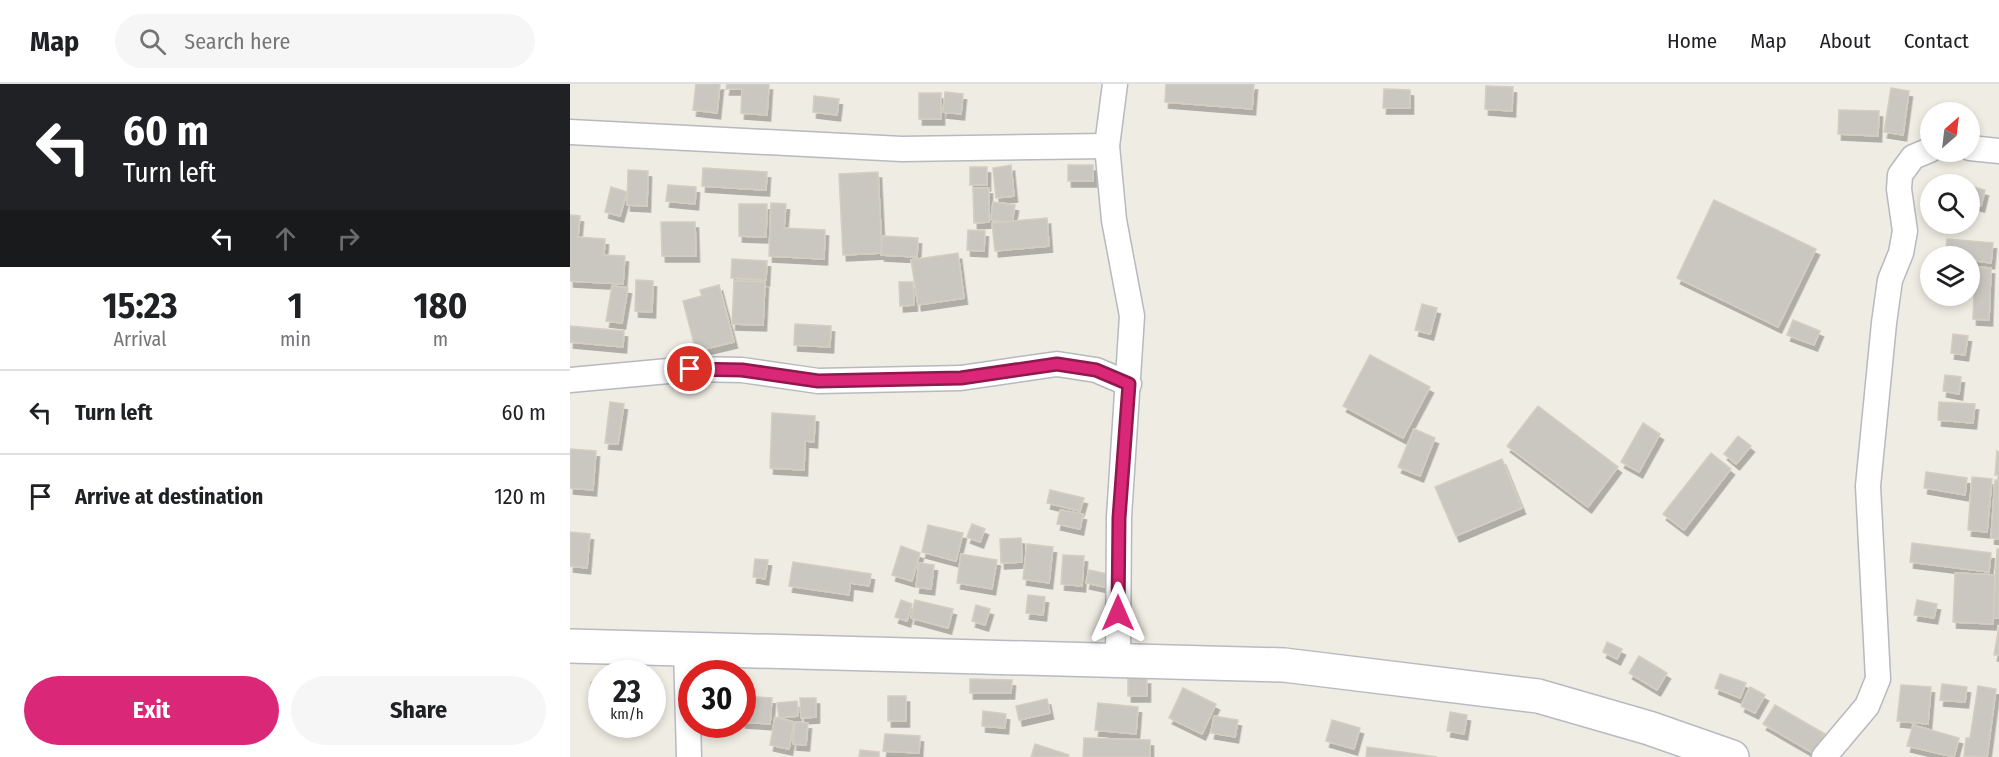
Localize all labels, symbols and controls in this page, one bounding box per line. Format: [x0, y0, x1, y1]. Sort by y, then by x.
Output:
search box [115, 14, 535, 68]
text: Map [30, 25, 79, 58]
icon: search [136, 25, 169, 58]
text: Search here [184, 28, 290, 55]
text: Home [1667, 28, 1717, 54]
text: Map [1750, 28, 1787, 54]
text: About [1820, 28, 1871, 54]
text: Contact [1904, 28, 1969, 54]
north arrow [1920, 102, 1980, 162]
map controls [1920, 102, 1980, 306]
text: 60 m [123, 106, 209, 156]
icon: left [24, 108, 102, 186]
text: Turn left [123, 157, 216, 189]
button: search [1920, 174, 1980, 234]
icon: left [206, 222, 239, 255]
icon: ahead [269, 222, 302, 255]
icon: right [332, 222, 365, 255]
button: layers [1920, 246, 1980, 306]
text: 15:23 [103, 284, 177, 328]
text: 1 [288, 284, 303, 328]
text: 180 [414, 284, 467, 328]
text: Arrival [113, 327, 167, 351]
text: min [280, 327, 311, 351]
text: m [433, 327, 448, 351]
pin [664, 343, 715, 394]
icon: arrive [673, 352, 706, 385]
icon: left [24, 396, 57, 429]
text: Turn left [75, 399, 153, 426]
text: 60 m [502, 399, 546, 426]
icon: arrive [24, 480, 57, 513]
text: Arrive at destination [75, 483, 263, 510]
text: 120 m [494, 483, 546, 510]
position arrow [1086, 581, 1150, 645]
speed limit sign: 30 [678, 660, 756, 738]
text: 23 [613, 674, 641, 710]
button: Exit [24, 676, 279, 745]
button: Share [291, 676, 546, 745]
text: km/h [610, 705, 644, 723]

